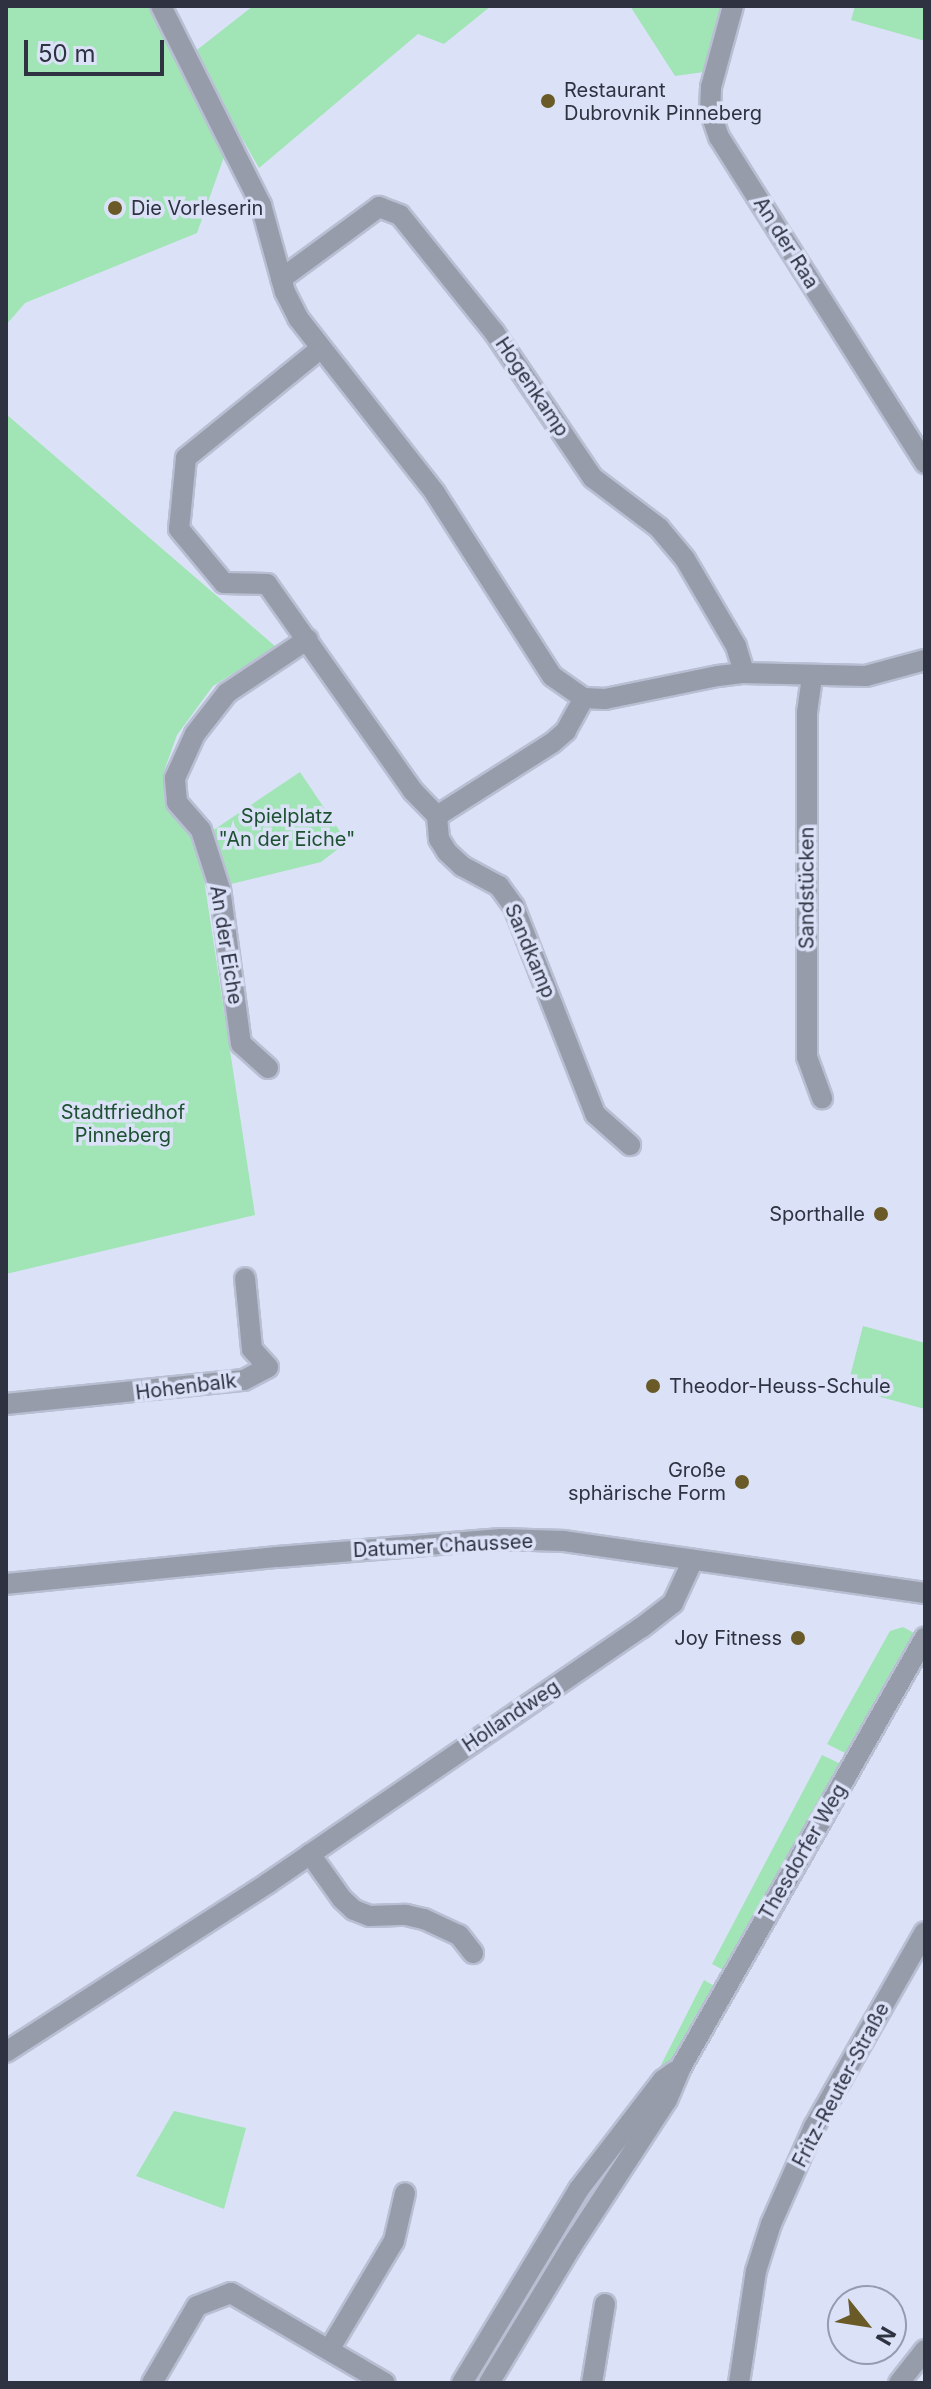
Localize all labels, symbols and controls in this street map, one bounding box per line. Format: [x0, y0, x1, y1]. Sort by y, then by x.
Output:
scale bar [28, 24, 168, 74]
text: 50 m [38, 39, 96, 68]
place label: Restaurant Dubrovnik Pinneberg [564, 78, 762, 125]
marker: Restaurant Dubrovnik Pinneberg [539, 92, 557, 110]
street label: An der Raa [748, 193, 824, 293]
place label: Die Vorleserin [131, 196, 263, 220]
marker: Die Vorleserin [106, 199, 124, 217]
street label: Hogenkamp [490, 333, 574, 441]
park label: Spielplatz "An der Eiche" [219, 805, 355, 852]
street label: Sandstücken [795, 827, 819, 949]
street label: An der Eiche [205, 884, 247, 1006]
street label: Sandkamp [499, 900, 561, 1002]
park label: Stadtfriedhof Pinneberg [61, 1101, 185, 1148]
place label: Sporthalle [769, 1202, 865, 1226]
marker: Sporthalle [872, 1205, 890, 1223]
street label: Hohenbalk [134, 1369, 238, 1405]
place label: Theodor-Heuss-Schule [669, 1374, 891, 1398]
marker: Theodor-Heuss-Schule [644, 1377, 662, 1395]
place label: Große sphärische Form [568, 1458, 726, 1505]
marker: Große sphärische Form [733, 1473, 751, 1491]
street label: Datumer Chaussee [352, 1529, 534, 1563]
place label: Joy Fitness [674, 1626, 782, 1650]
marker: Joy Fitness [789, 1629, 807, 1647]
street label: Hollandweg [458, 1675, 564, 1757]
street label: Thesdorfer Weg [754, 1780, 852, 1924]
street label: Fritz-Reuter-Straße [787, 1999, 895, 2171]
north arrow [827, 2285, 907, 2365]
text: N [871, 2322, 902, 2350]

